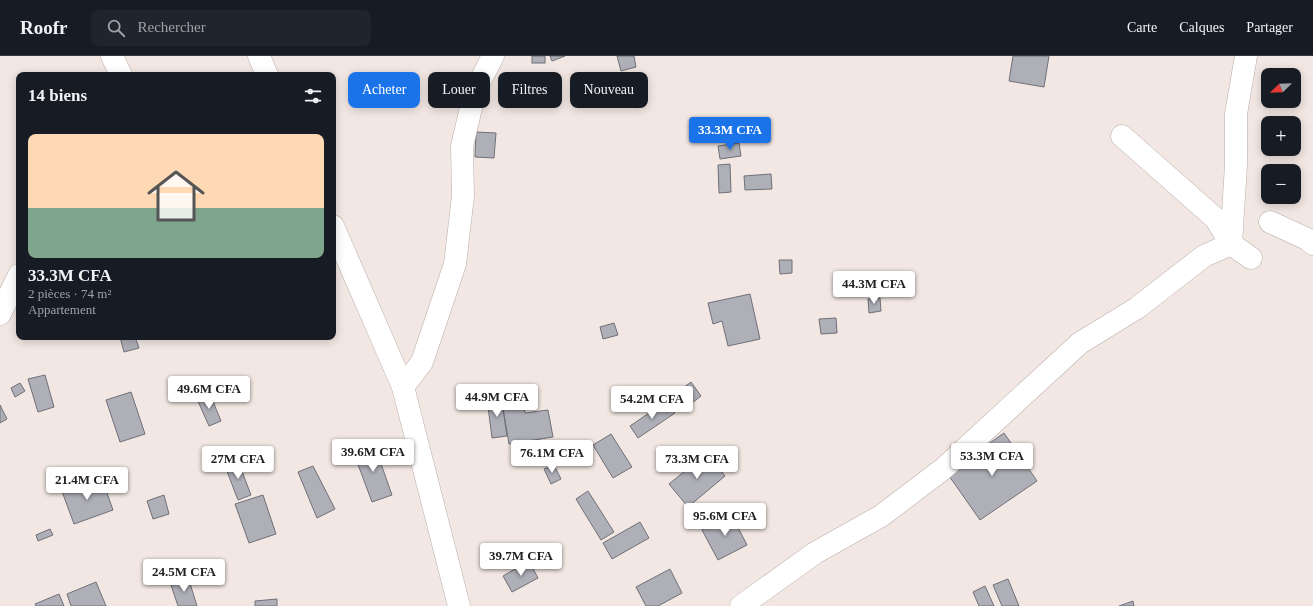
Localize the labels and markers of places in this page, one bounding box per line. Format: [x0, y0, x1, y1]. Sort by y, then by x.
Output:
pin: 33.3M CFA [684, 117, 776, 151]
pin: 44.3M CFA [828, 271, 920, 305]
pin: 49.6M CFA [163, 376, 255, 410]
pin: 44.9M CFA [451, 384, 543, 418]
pin: 54.2M CFA [606, 386, 698, 420]
pin: 39.6M CFA [327, 439, 419, 473]
pin: 76.1M CFA [506, 440, 598, 474]
pin: 53.3M CFA [946, 443, 1038, 477]
pin: 27M CFA [201, 446, 275, 480]
pin: 73.3M CFA [651, 446, 743, 480]
pin: 21.4M CFA [41, 467, 133, 501]
pin: 95.6M CFA [679, 503, 771, 537]
pin: 39.7M CFA [475, 543, 567, 577]
pin: 24.5M CFA [138, 559, 230, 593]

